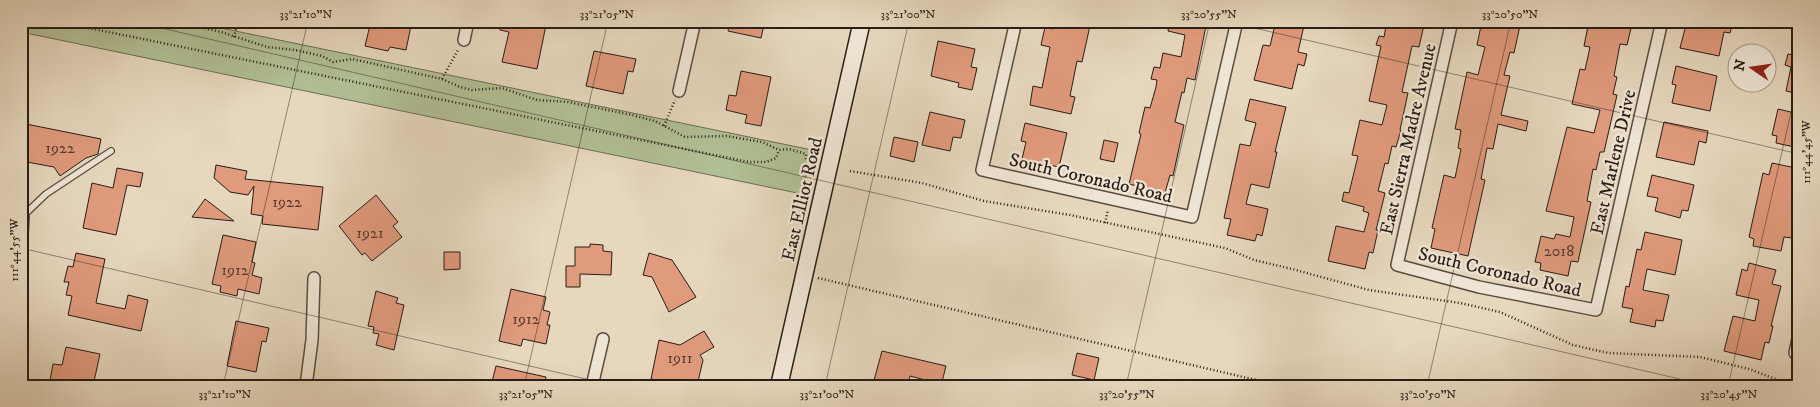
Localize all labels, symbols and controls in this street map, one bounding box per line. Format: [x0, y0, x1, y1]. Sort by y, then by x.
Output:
text: 33°21'10"N [280, 7, 333, 22]
text: 33°21'05"N [580, 7, 634, 22]
text: 33°21'00"N [881, 7, 936, 22]
text: 33°20'55"N [1181, 7, 1237, 22]
text: 33°20'50"N [1482, 7, 1538, 22]
street label: East Sierra Madre Avenue [1375, 41, 1442, 237]
north arrow [1728, 42, 1778, 92]
text: N [1730, 57, 1750, 73]
street label: East Marlene Drive [1586, 88, 1641, 237]
text: 111°44'45"W [1799, 119, 1814, 184]
street label: East Elliot Road [777, 135, 828, 264]
house number: 1922 [45, 138, 75, 158]
street label: South Coronado Road [1007, 148, 1175, 209]
house number: 1922 [272, 192, 302, 212]
text: 111°44'55"W [7, 218, 22, 281]
house number: 1921 [356, 223, 384, 243]
house number: 2018 [1544, 241, 1574, 261]
street label: South Coronado Road [1416, 242, 1584, 303]
house number: 1912 [221, 260, 249, 280]
house number: 1912 [512, 309, 540, 329]
house number: 1911 [667, 348, 693, 368]
text: 33°21'10"N [199, 387, 252, 402]
text: 33°21'05"N [499, 387, 553, 402]
text: 33°21'00"N [800, 387, 855, 402]
text: 33°20'55"N [1099, 387, 1155, 402]
text: 33°20'50"N [1400, 387, 1456, 402]
text: 33°20'45"N [1701, 387, 1758, 402]

